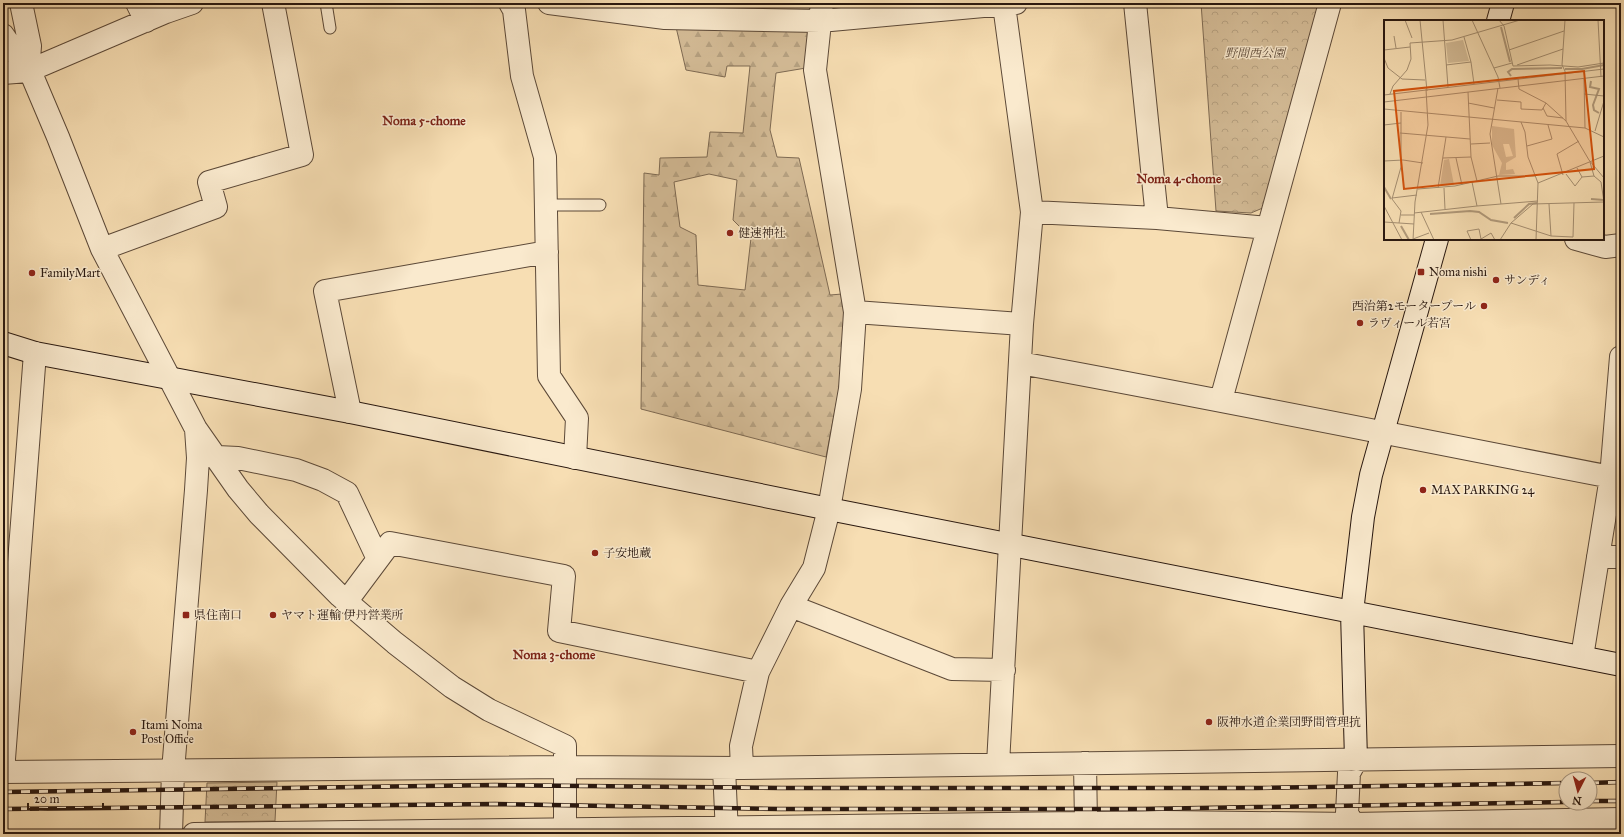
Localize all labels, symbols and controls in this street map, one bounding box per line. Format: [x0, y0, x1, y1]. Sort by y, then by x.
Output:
inset map [1384, 20, 1604, 240]
park label: 野間西公園 [1225, 46, 1287, 60]
district label: Noma 5-chome [382, 113, 466, 129]
district label: Noma 4-chome [1137, 171, 1222, 187]
place label: 健速神社 [738, 226, 786, 240]
marker: 健速神社 [725, 228, 735, 238]
place label: Noma nishi [1429, 265, 1488, 279]
place label: FamilyMart [40, 266, 101, 280]
marker: Noma nishi [1416, 267, 1426, 277]
marker: FamilyMart [27, 268, 37, 278]
place label: サンディ [1504, 273, 1550, 287]
marker: サンディ [1491, 275, 1501, 285]
place label: 西治第2モータープール [1352, 299, 1476, 313]
marker: 西治第2モータープール [1479, 301, 1489, 311]
place label: ラヴィール若宮 [1368, 316, 1451, 330]
marker: ラヴィール若宮 [1355, 318, 1365, 328]
place label: MAX PARKING 24 [1431, 483, 1534, 497]
marker: MAX PARKING 24 [1418, 485, 1428, 495]
place label: 子安地蔵 [603, 546, 651, 560]
marker: 子安地蔵 [590, 548, 600, 558]
place label: 県住南口 [194, 608, 242, 622]
place label: ヤマト運輸 伊丹営業所 [281, 608, 404, 622]
marker: 県住南口 [181, 610, 191, 620]
marker: ヤマト運輸 伊丹営業所 [268, 610, 278, 620]
district label: Noma 3-chome [513, 647, 596, 663]
place label: 阪神水道企業団野間管理抗 [1217, 715, 1361, 729]
marker: 阪神水道企業団野間管理抗 [1204, 717, 1214, 727]
place label: Itami Noma Post Office [141, 718, 203, 746]
marker: Itami Noma Post Office [128, 727, 138, 737]
north arrow [1558, 771, 1598, 811]
scale bar [28, 785, 103, 811]
text: 20 m [34, 792, 60, 806]
text: N [1571, 793, 1582, 807]

